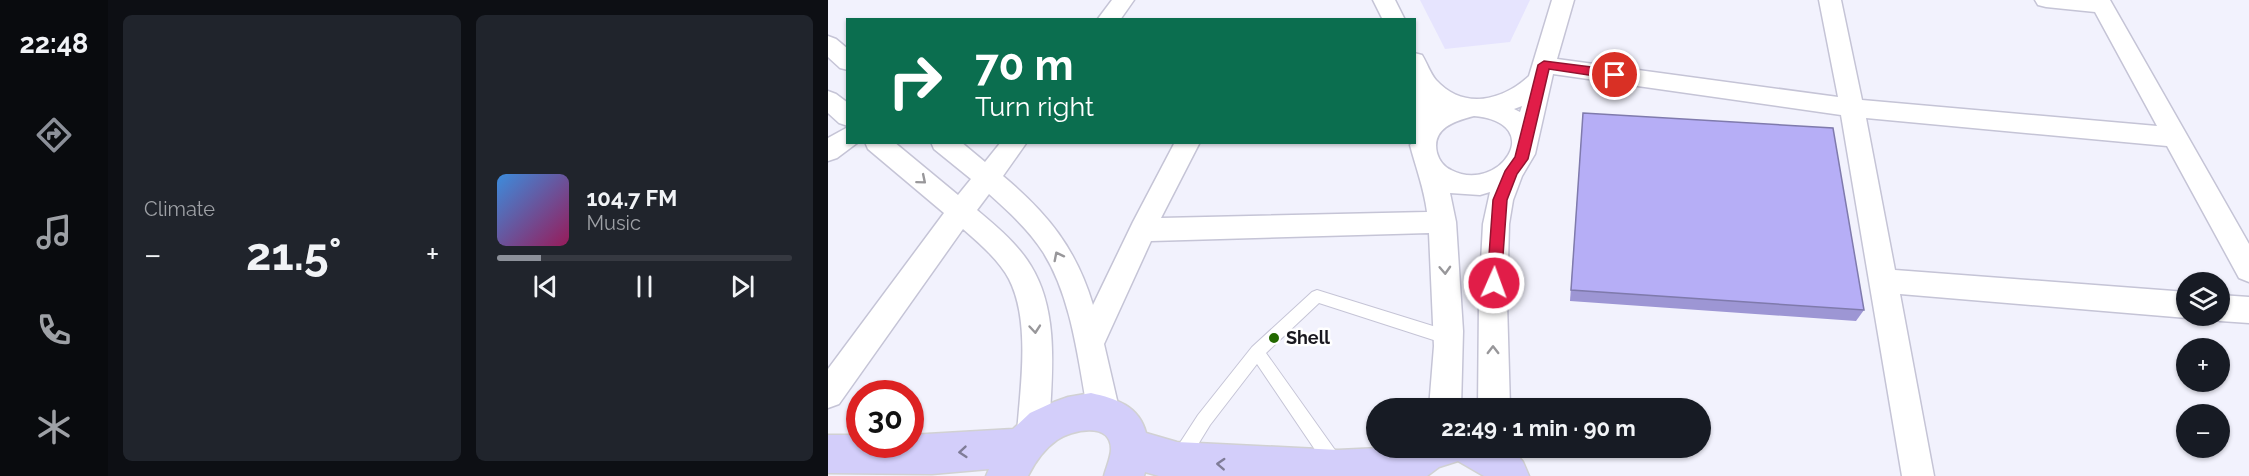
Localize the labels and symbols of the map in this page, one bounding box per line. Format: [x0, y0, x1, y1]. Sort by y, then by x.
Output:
pin [1589, 49, 1640, 100]
one-way arrow [915, 173, 926, 184]
one-way arrow [1054, 251, 1066, 262]
position arrow [1462, 251, 1526, 315]
one-way arrow [1439, 266, 1452, 275]
one-way arrow [1028, 325, 1041, 334]
place label: Shell [1286, 327, 1330, 348]
marker: Shell [1267, 331, 1281, 345]
one-way arrow [1487, 345, 1499, 354]
speed limit sign: 30 [846, 380, 924, 458]
one-way arrow [958, 445, 967, 458]
one-way arrow [1217, 458, 1226, 471]

